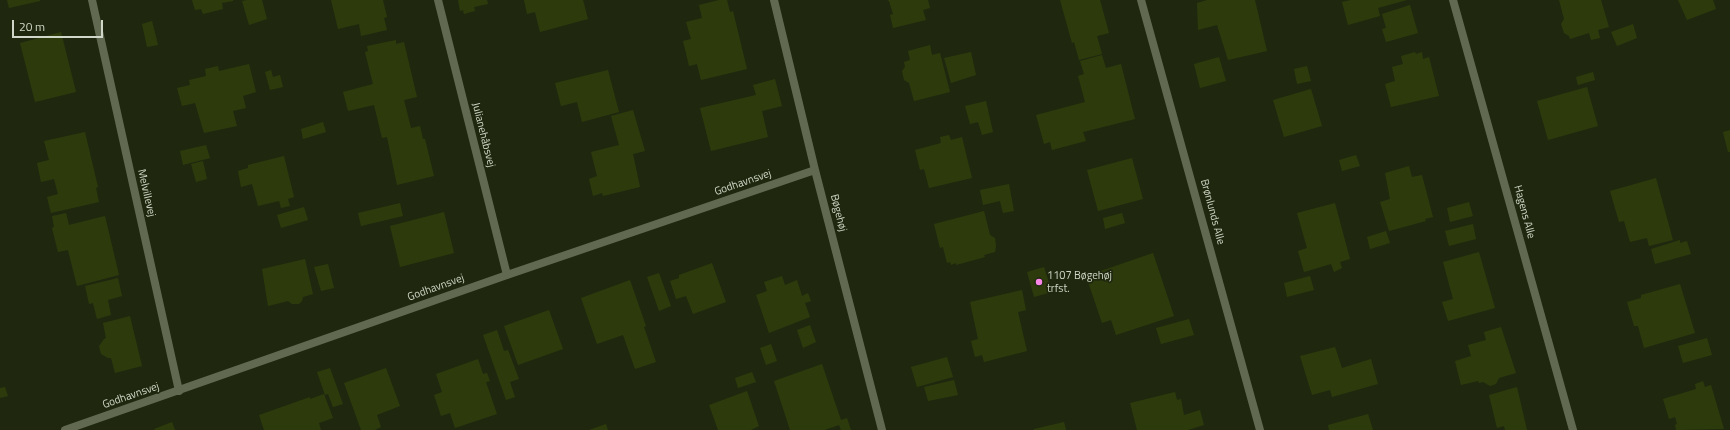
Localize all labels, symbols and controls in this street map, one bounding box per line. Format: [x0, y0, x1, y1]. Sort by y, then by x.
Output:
scale bar [14, 12, 105, 38]
text: 20 m [19, 17, 45, 36]
street label: Julianehåbsvej [469, 101, 497, 169]
street label: Godhavnsvej [713, 167, 773, 199]
street label: Melvillevej [134, 168, 158, 218]
street label: Brønlunds Alle [1197, 178, 1227, 246]
street label: Hagens Alle [1511, 184, 1537, 240]
street label: Bøgehøj [827, 193, 849, 233]
place label: 1107 Bøgehøj trfst. [1047, 269, 1112, 295]
street label: Godhavnsvej [406, 272, 466, 304]
marker: 1107 Bøgehøj trfst. [1034, 277, 1044, 287]
street label: Godhavnsvej [101, 380, 161, 412]

